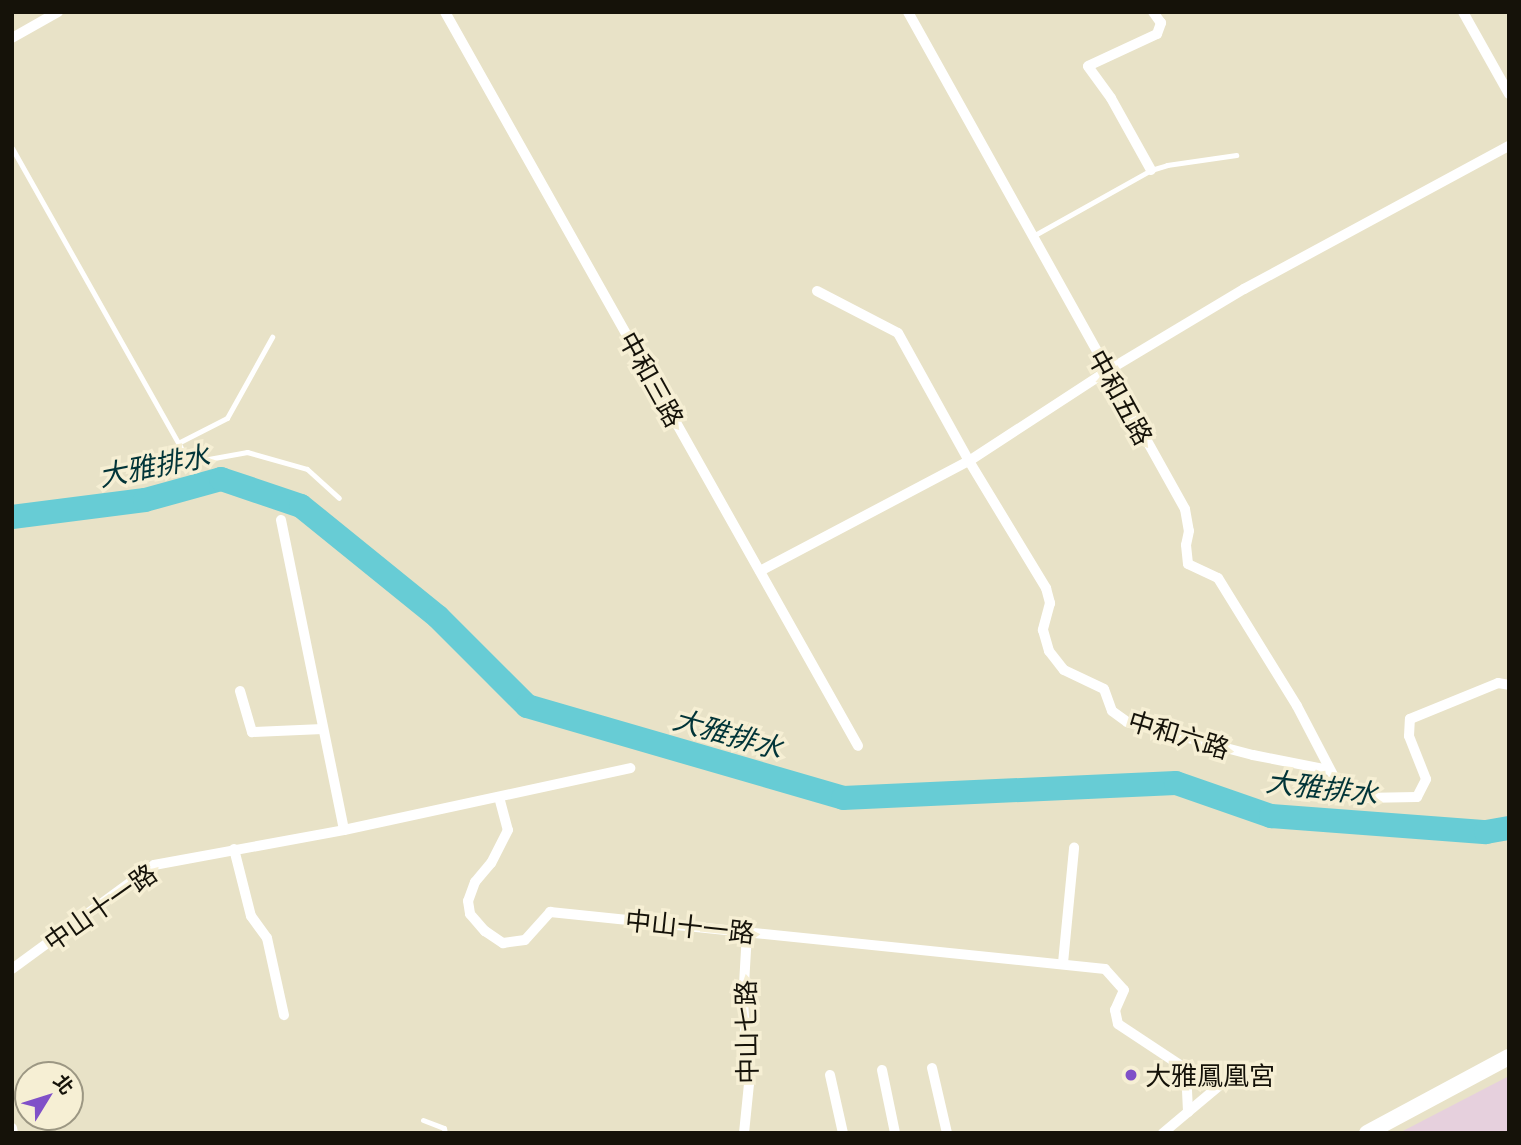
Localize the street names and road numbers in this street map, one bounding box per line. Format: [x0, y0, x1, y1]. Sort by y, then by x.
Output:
street label: 中和三路 [613, 326, 691, 432]
street label: 中和五路 [1082, 344, 1160, 450]
street label: 中和六路 [1125, 704, 1233, 764]
street label: 中山十一路 [38, 857, 162, 957]
street label: 中山十一路 [624, 904, 756, 948]
street label: 中山七路 [729, 980, 763, 1084]

